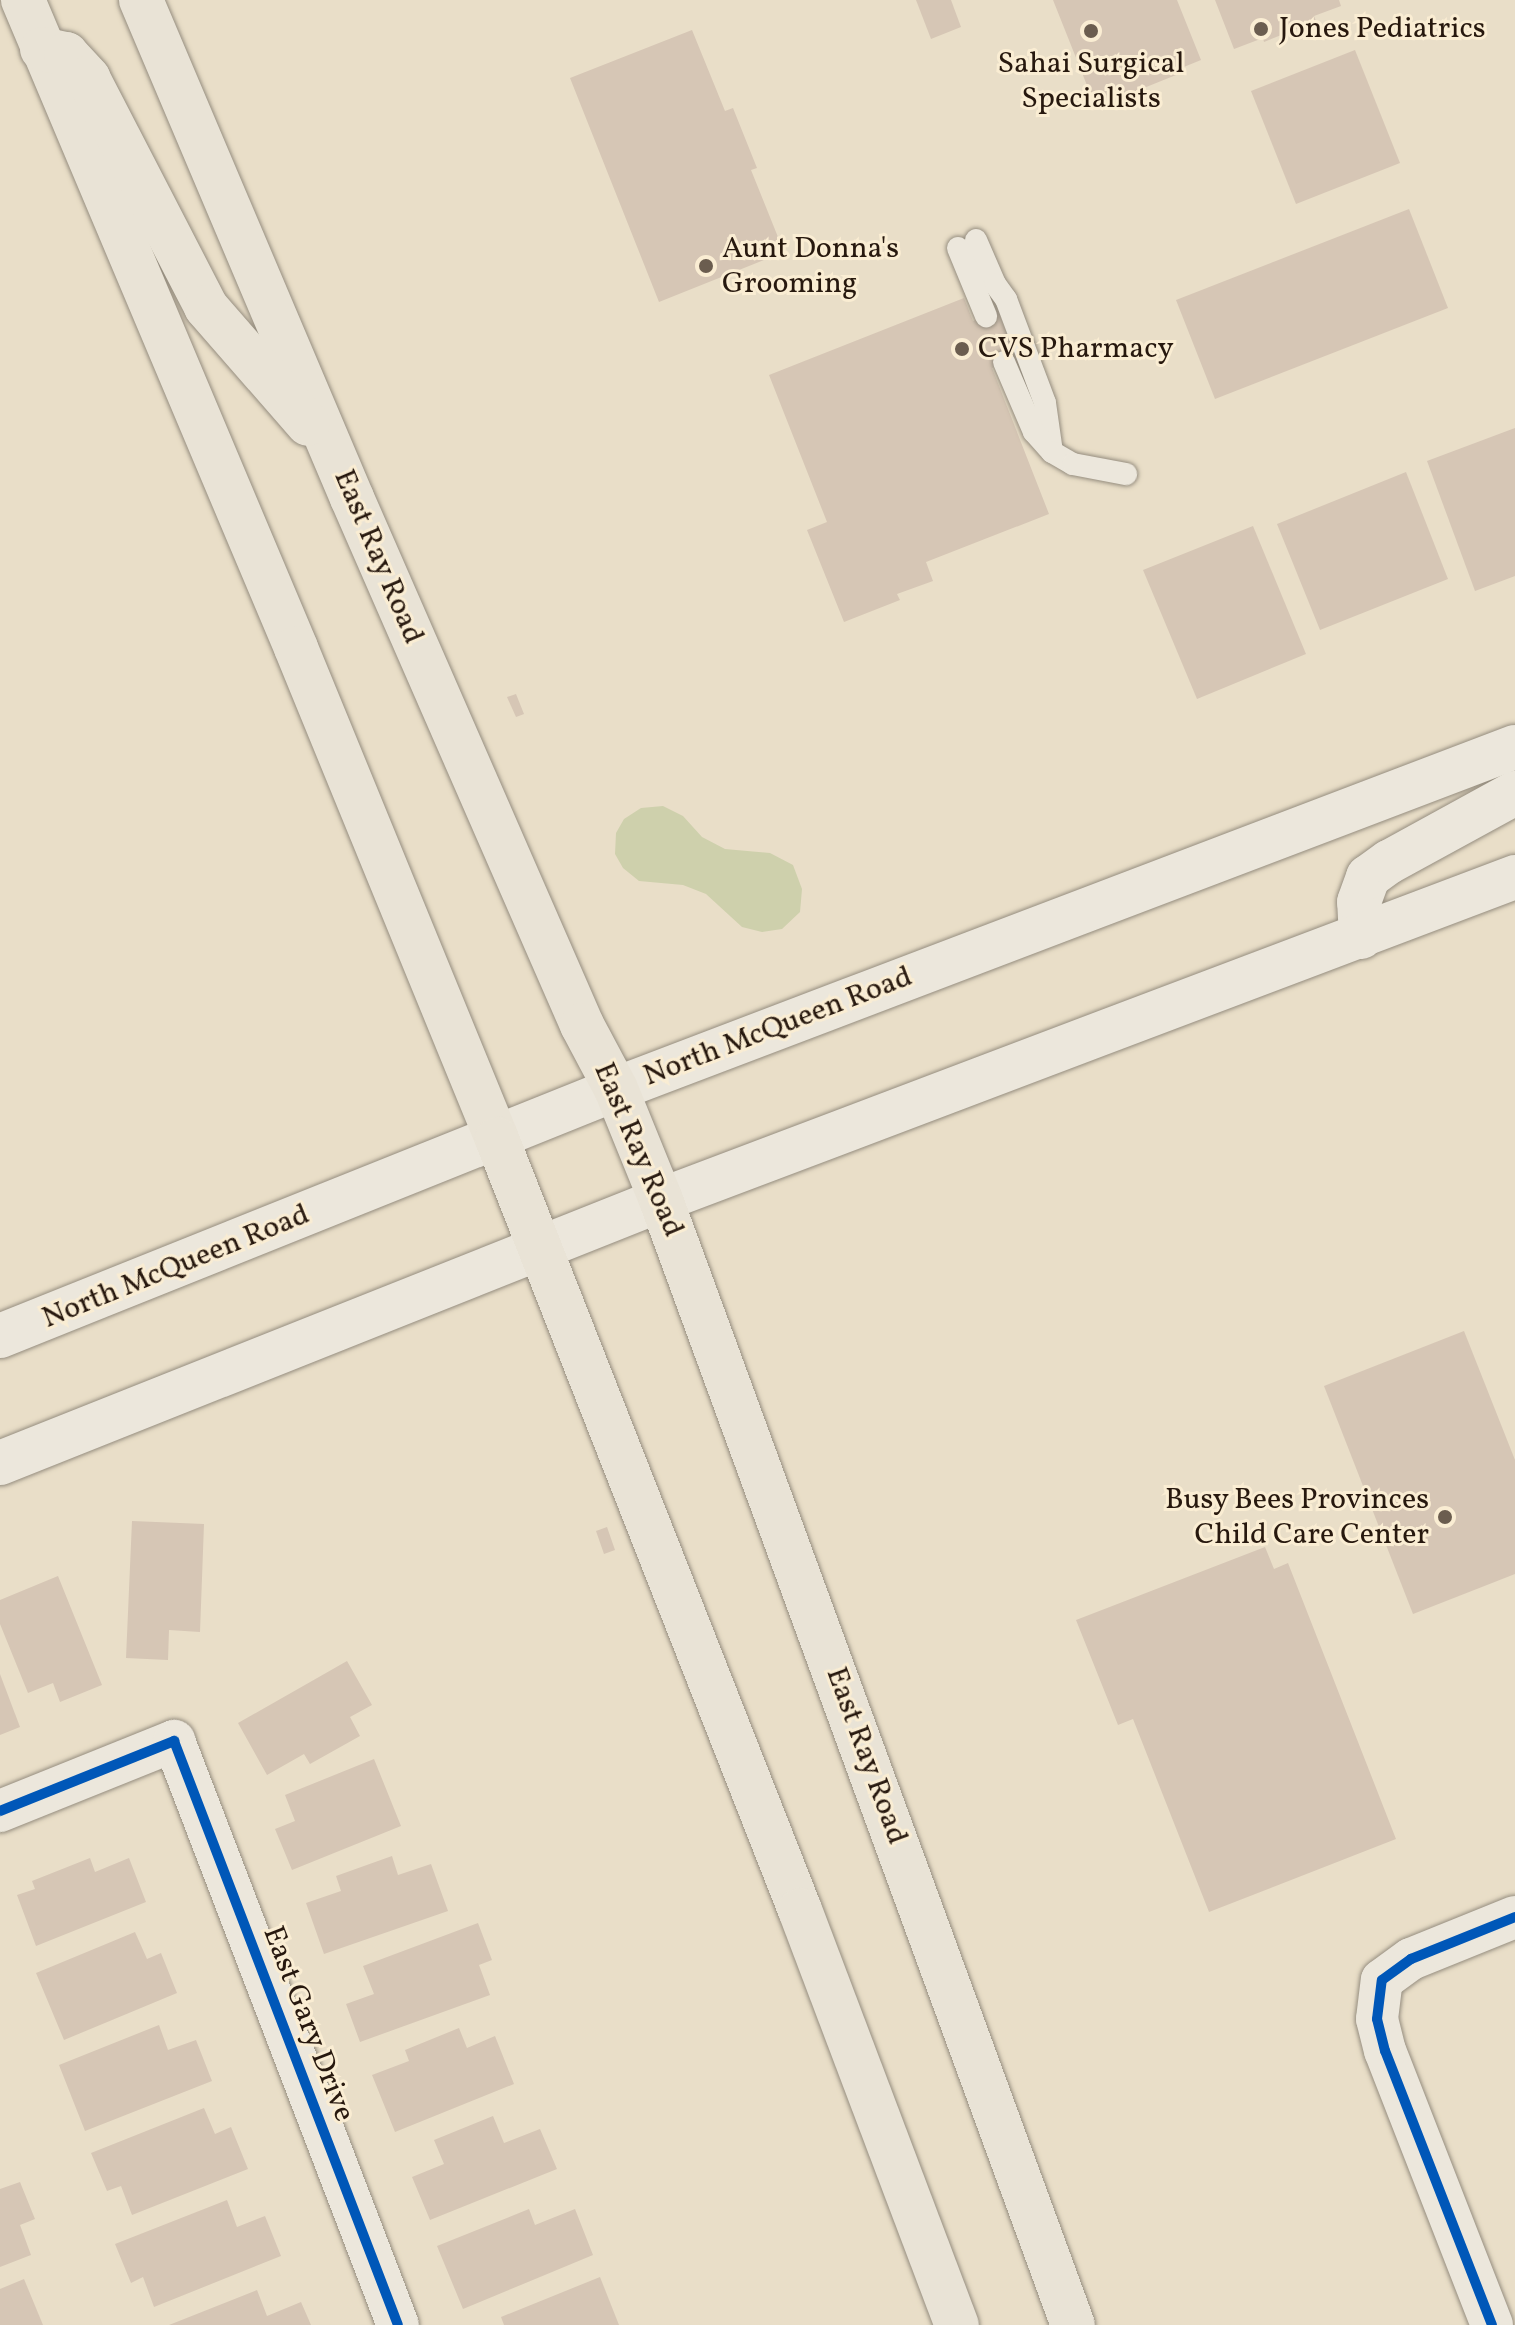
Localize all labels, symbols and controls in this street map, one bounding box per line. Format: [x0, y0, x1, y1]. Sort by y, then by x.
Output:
place label: Jones Pediatrics [1279, 11, 1486, 47]
marker: Jones Pediatrics [1250, 18, 1272, 40]
marker: Sahai Surgical Specialists [1080, 20, 1102, 42]
place label: Sahai Surgical Specialists [997, 46, 1185, 116]
place label: Aunt Donna's Grooming [722, 231, 899, 302]
marker: Aunt Donna's Grooming [697, 257, 715, 275]
place label: CVS Pharmacy [978, 331, 1174, 367]
marker: CVS Pharmacy [953, 340, 971, 358]
street label: East Ray Road [325, 464, 431, 650]
street label: North McQueen Road [639, 959, 917, 1095]
street label: East Ray Road [585, 1057, 691, 1243]
street label: North McQueen Road [37, 1197, 315, 1337]
place label: Busy Bees Provinces Child Care Center [1164, 1482, 1429, 1552]
marker: Busy Bees Provinces Child Care Center [1436, 1508, 1454, 1526]
street label: East Ray Road [817, 1662, 915, 1850]
street label: East Gary Drive [254, 1921, 362, 2127]

